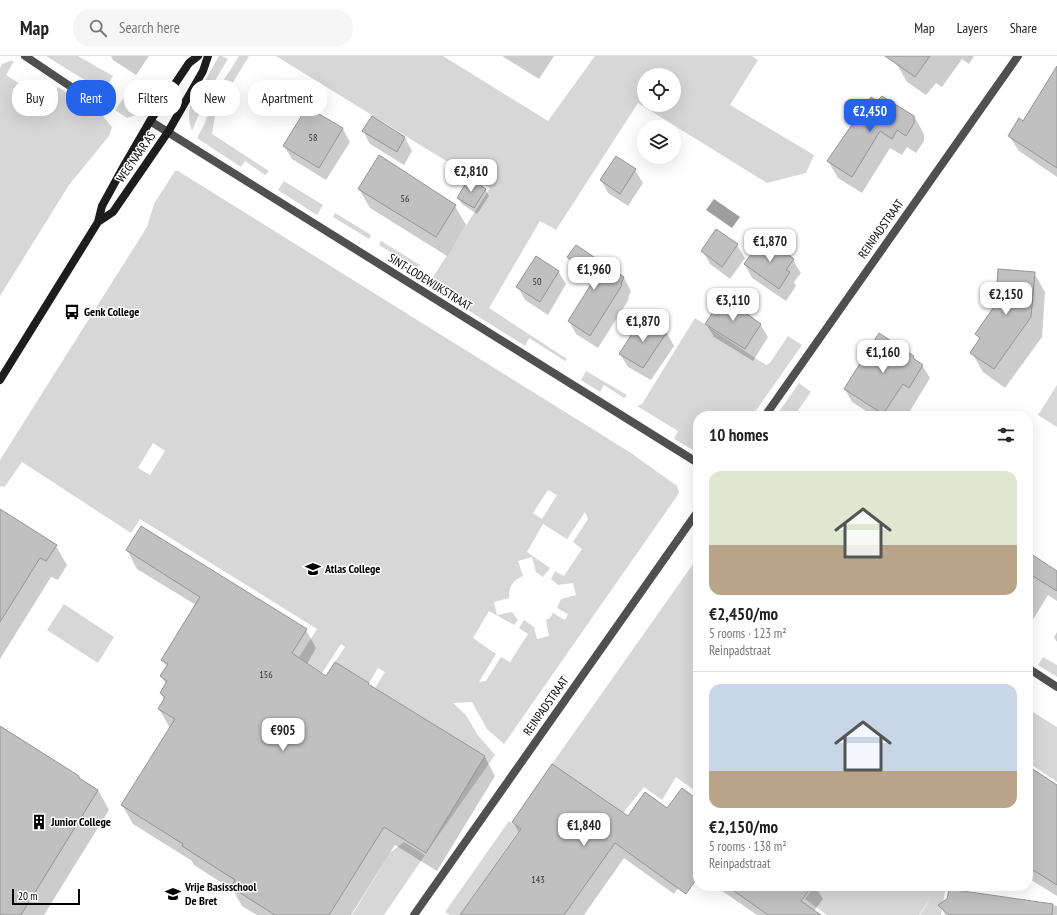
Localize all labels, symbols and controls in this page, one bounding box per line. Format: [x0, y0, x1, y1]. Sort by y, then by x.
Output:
search box [73, 10, 353, 46]
text: Map [20, 16, 49, 40]
icon: search [87, 17, 109, 39]
text: Search here [119, 18, 180, 37]
text: Map [914, 19, 935, 37]
text: Layers [957, 19, 988, 37]
text: Share [1010, 19, 1037, 37]
map controls [637, 68, 681, 164]
button: locate [637, 68, 681, 112]
chip: Buy [12, 80, 58, 116]
chip: Rent [66, 80, 116, 116]
chip: Filters [124, 80, 182, 116]
chip: New [190, 80, 240, 116]
chip: Apartment [248, 80, 327, 116]
pin: €2,450 [837, 99, 903, 133]
text: €2,450 [853, 103, 887, 120]
button: layers [637, 120, 681, 164]
street label: WEG NAAR AS [113, 129, 158, 185]
house number: 58 [309, 131, 318, 144]
pin: €2,810 [438, 159, 504, 193]
text: €2,810 [454, 163, 488, 180]
house number: 56 [401, 192, 410, 205]
street label: REINPADSTRAAT [855, 196, 907, 261]
pin: €1,870 [737, 229, 803, 263]
text: €1,870 [753, 233, 787, 250]
street label: SINT-LODEWIJKSTRAAT [386, 250, 475, 314]
pin: €1,960 [561, 257, 627, 291]
text: €1,960 [577, 261, 611, 278]
house number: 50 [533, 275, 542, 288]
pin: €2,150 [973, 282, 1039, 316]
text: €2,150 [989, 286, 1023, 303]
pin: €3,110 [700, 288, 766, 322]
text: €3,110 [716, 292, 750, 309]
bus stop icon: Genk College [63, 303, 81, 321]
place label: Genk College [84, 304, 139, 319]
pin: €1,870 [610, 309, 676, 343]
text: €1,870 [626, 313, 660, 330]
pin: €1,160 [850, 340, 916, 374]
text: €1,160 [866, 344, 900, 361]
text: 10 homes [709, 424, 768, 446]
icon: filters [995, 424, 1017, 446]
icon: home [827, 497, 899, 569]
school or university icon: Atlas College [304, 560, 322, 578]
place label: Atlas College [324, 561, 381, 576]
text: €2,450/mo [709, 603, 778, 625]
text: 5 rooms · 123 m² [709, 625, 787, 642]
text: Reinpadstraat [709, 642, 771, 659]
house number: 156 [259, 668, 273, 681]
street label: REINPADSTRAAT [520, 673, 572, 738]
icon: home [827, 710, 899, 782]
pin: €905 [259, 718, 307, 752]
text: €905 [271, 722, 295, 739]
building icon: Junior College [30, 813, 48, 831]
pin: €1,840 [551, 813, 617, 847]
place label: Junior College [50, 814, 111, 829]
text: €2,150/mo [709, 816, 778, 838]
text: €1,840 [567, 817, 601, 834]
text: 5 rooms · 138 m² [709, 838, 787, 855]
text: Reinpadstraat [709, 855, 771, 872]
house number: 143 [531, 873, 545, 886]
place label: Vrije Basisschool De Bret [184, 879, 256, 908]
school or university icon: Vrije Basisschool De Bret [164, 885, 182, 903]
scale bar [12, 887, 80, 906]
text: 20 m [18, 889, 37, 903]

